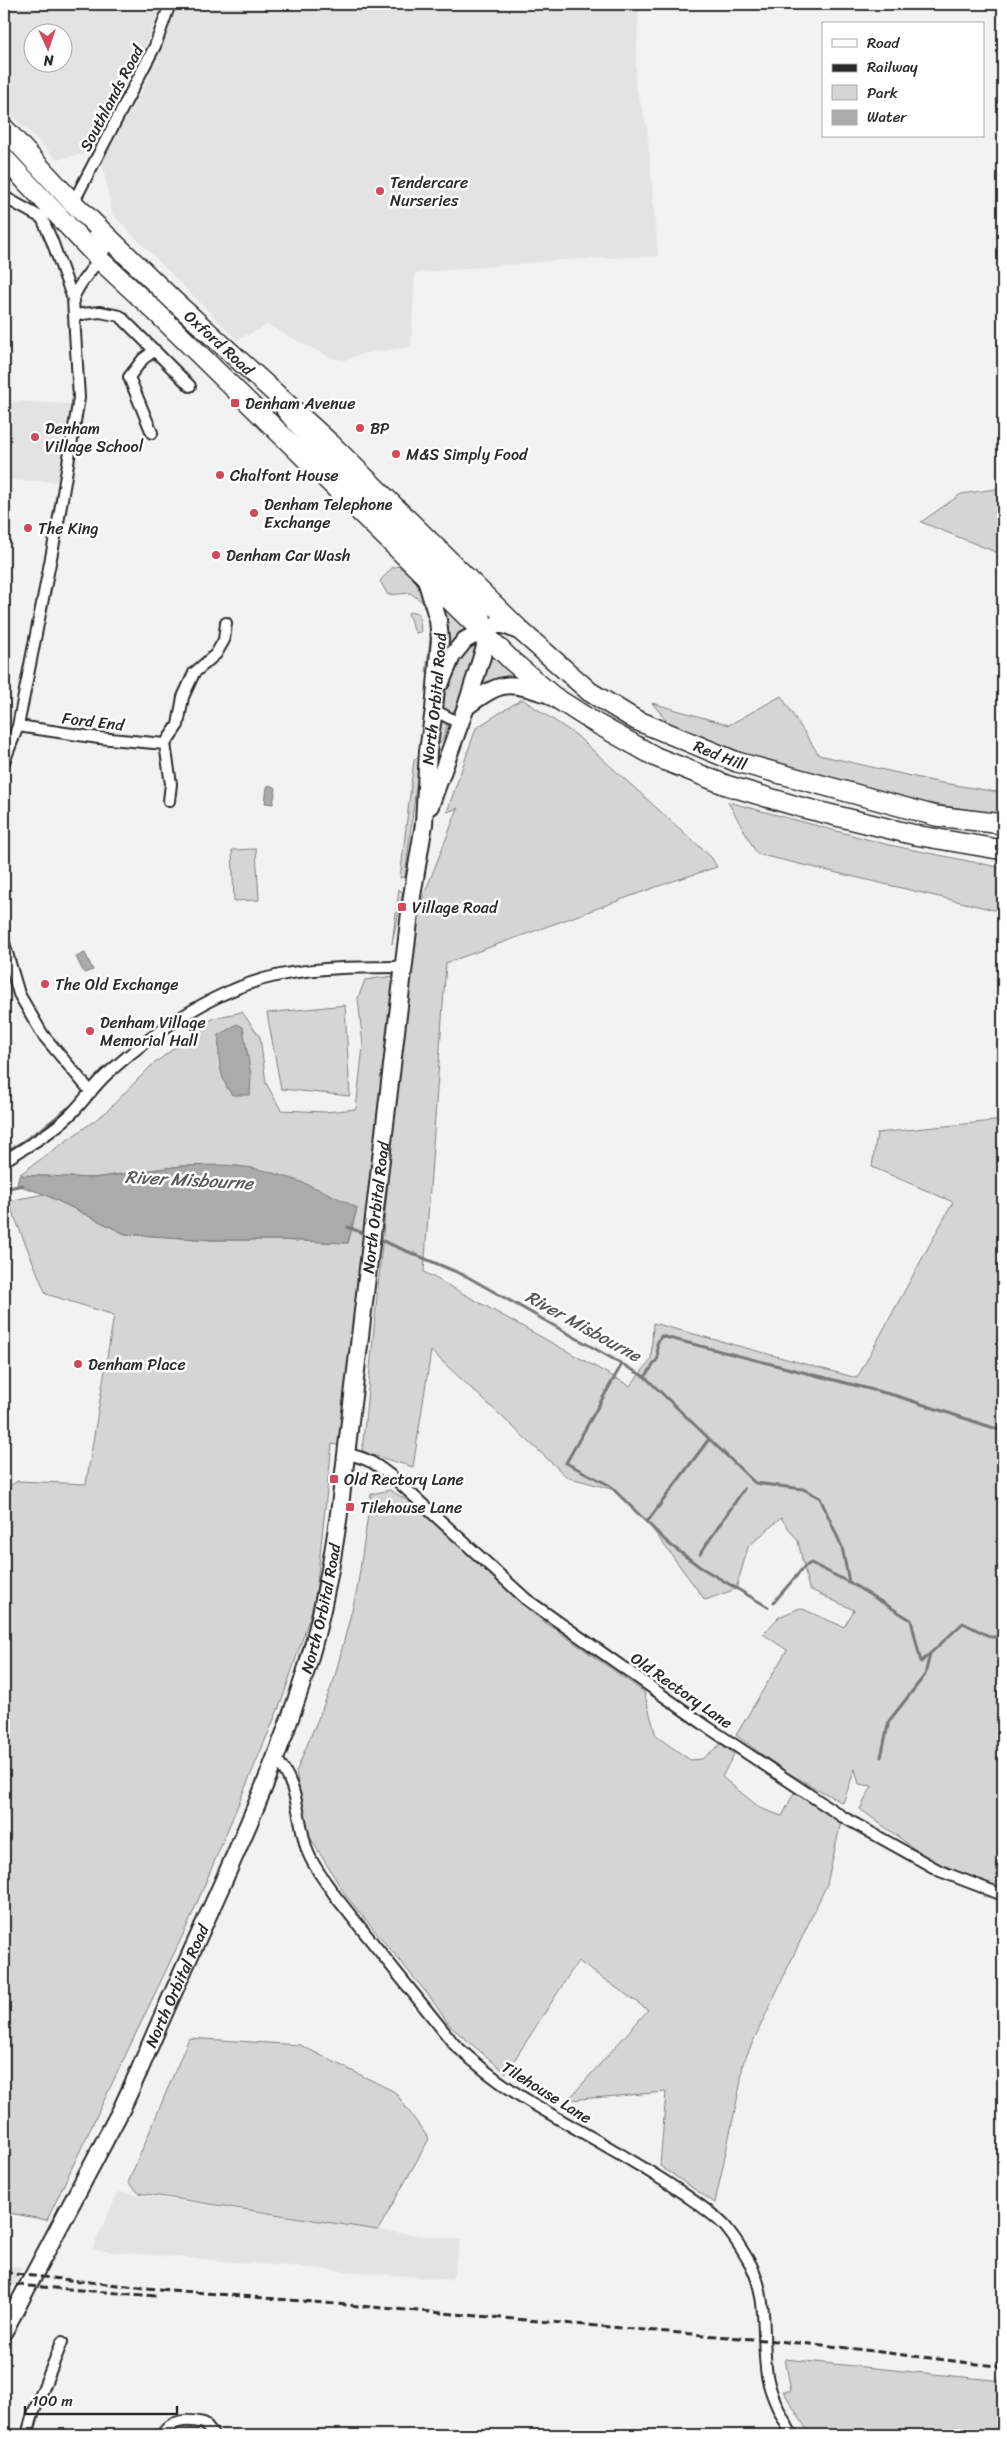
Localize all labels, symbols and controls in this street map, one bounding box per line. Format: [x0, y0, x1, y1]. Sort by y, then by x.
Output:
north arrow [22, 22, 72, 72]
legend [822, 22, 984, 138]
text: Road [867, 30, 900, 56]
street label: Southlands Road [71, 38, 152, 157]
text: N [43, 48, 55, 73]
text: Railway [867, 54, 918, 80]
text: Park [867, 80, 898, 106]
text: Water [867, 104, 907, 130]
place label: Tendercare Nurseries [390, 168, 468, 215]
marker: Tendercare Nurseries [374, 185, 386, 197]
street label: Oxford Road [177, 303, 262, 384]
place label: Denham Avenue [245, 389, 355, 418]
marker: Denham Avenue [229, 397, 241, 409]
place label: Denham Village School [45, 414, 144, 461]
place label: BP [370, 414, 390, 443]
marker: BP [354, 422, 366, 434]
marker: Denham Village School [29, 431, 41, 443]
place label: M&S Simply Food [406, 440, 529, 469]
marker: M&S Simply Food [390, 448, 402, 460]
place label: Chalfont House [230, 461, 338, 490]
marker: Chalfont House [214, 469, 226, 481]
place label: Denham Telephone Exchange [264, 490, 393, 537]
marker: Denham Telephone Exchange [248, 507, 260, 519]
place label: The King [38, 514, 99, 543]
marker: The King [22, 522, 34, 534]
place label: Denham Car Wash [226, 541, 350, 570]
marker: Denham Car Wash [210, 549, 222, 561]
street label: North Orbital Road [413, 630, 455, 766]
street label: Ford End [60, 703, 127, 740]
street label: Red Hill [689, 732, 751, 779]
place label: Village Road [412, 893, 499, 922]
marker: Village Road [396, 901, 408, 913]
place label: The Old Exchange [55, 970, 179, 999]
marker: The Old Exchange [39, 978, 51, 990]
place label: Denham Village Memorial Hall [100, 1008, 206, 1055]
marker: Denham Village Memorial Hall [84, 1025, 96, 1037]
street label: North Orbital Road [354, 1138, 398, 1275]
water label: River Misbourne [124, 1161, 256, 1199]
water label: River Misbourne [519, 1281, 649, 1372]
place label: Denham Place [88, 1350, 186, 1379]
marker: Denham Place [72, 1358, 84, 1370]
place label: Old Rectory Lane [344, 1465, 464, 1494]
marker: Old Rectory Lane [328, 1473, 340, 1485]
place label: Tilehouse Lane [360, 1493, 462, 1522]
marker: Tilehouse Lane [344, 1501, 356, 1513]
street label: North Orbital Road [292, 1540, 350, 1677]
street label: Old Rectory Lane [624, 1644, 739, 1737]
street label: North Orbital Road [137, 1918, 218, 2052]
street label: Tilehouse Lane [496, 2053, 598, 2132]
scale bar [25, 2384, 178, 2416]
text: 100 m [32, 2388, 73, 2414]

